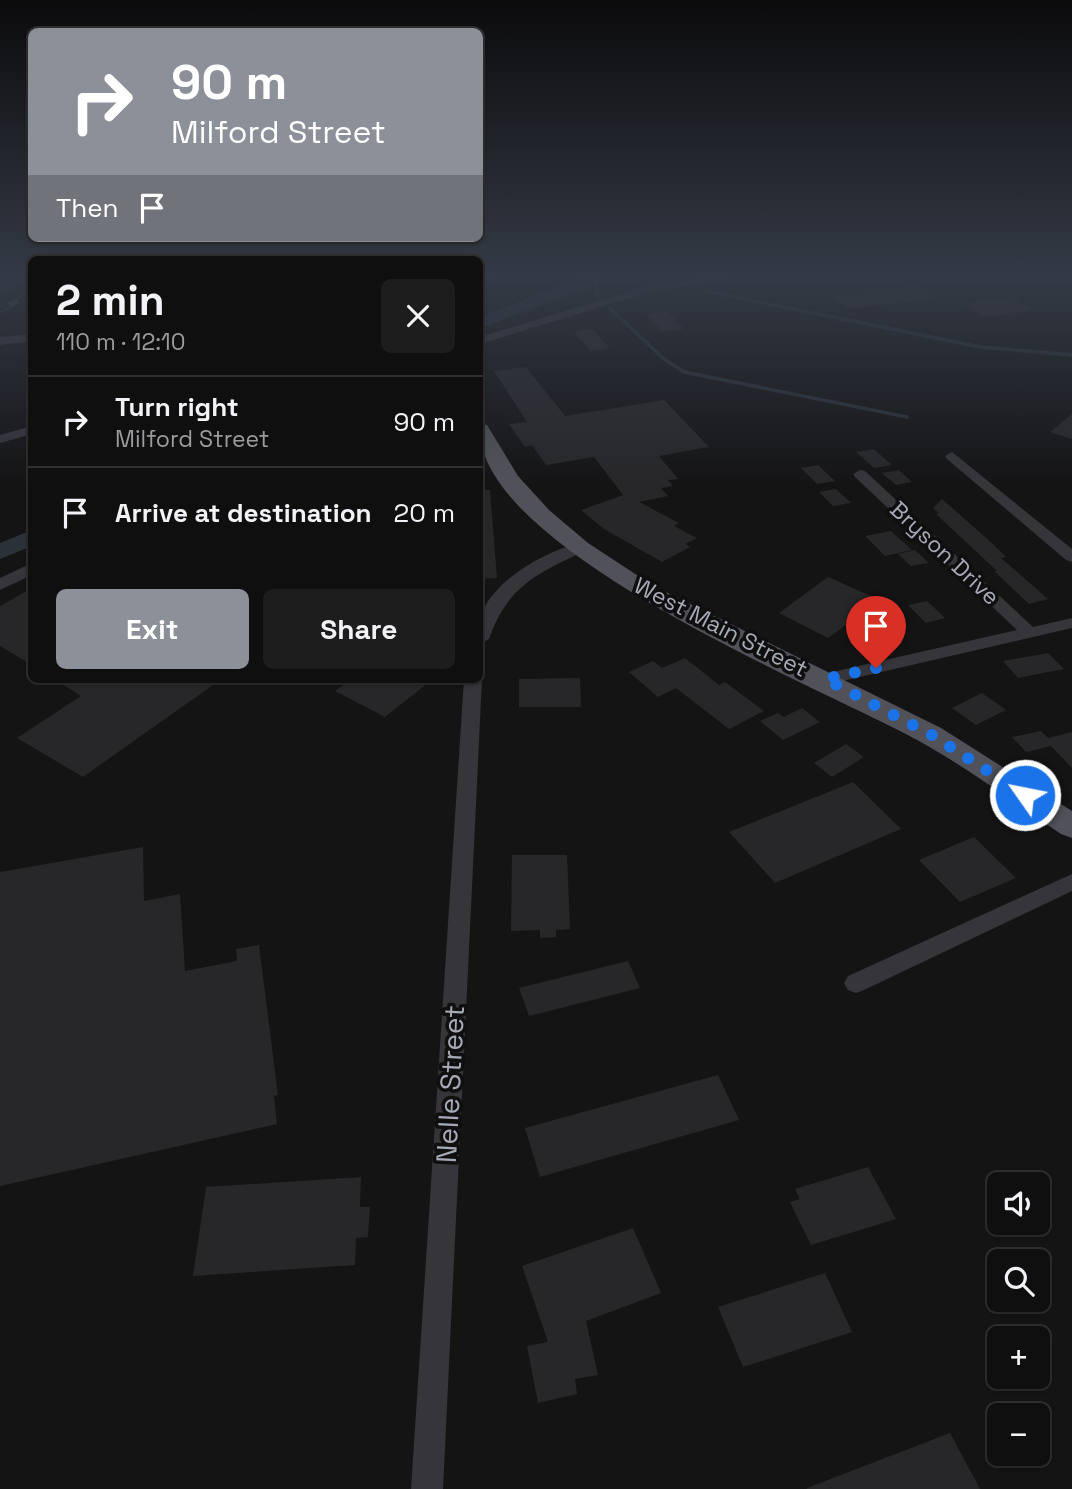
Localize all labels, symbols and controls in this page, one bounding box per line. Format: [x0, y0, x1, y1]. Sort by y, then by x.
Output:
text: 90 m [171, 51, 287, 113]
icon: right [56, 56, 147, 147]
text: Milford Street [171, 112, 386, 152]
icon: arrive [133, 189, 171, 227]
text: Then [56, 191, 119, 225]
text: 2 min [56, 274, 165, 327]
button: close [381, 279, 455, 353]
text: 110 m · 12:10 [56, 327, 185, 357]
text: Turn right [115, 390, 239, 424]
icon: right [56, 403, 94, 441]
text: 90 m [393, 405, 455, 439]
text: Milford Street [115, 424, 269, 454]
icon: arrive [56, 494, 94, 532]
street label: Bryson Drive [884, 494, 1006, 612]
text: Arrive at destination [115, 496, 372, 530]
text: 20 m [394, 496, 455, 530]
street label: West Main Street [629, 570, 813, 684]
button: Exit [56, 589, 249, 669]
button: Share [263, 589, 455, 669]
pin [846, 596, 906, 668]
icon: arrive [857, 607, 895, 645]
position arrow [988, 758, 1062, 832]
street label: Nelle Street [428, 1004, 472, 1164]
map controls [987, 1172, 1050, 1466]
button: sound [987, 1172, 1050, 1235]
button: search [987, 1249, 1050, 1312]
button: + [987, 1326, 1050, 1389]
button: − [987, 1403, 1050, 1466]

